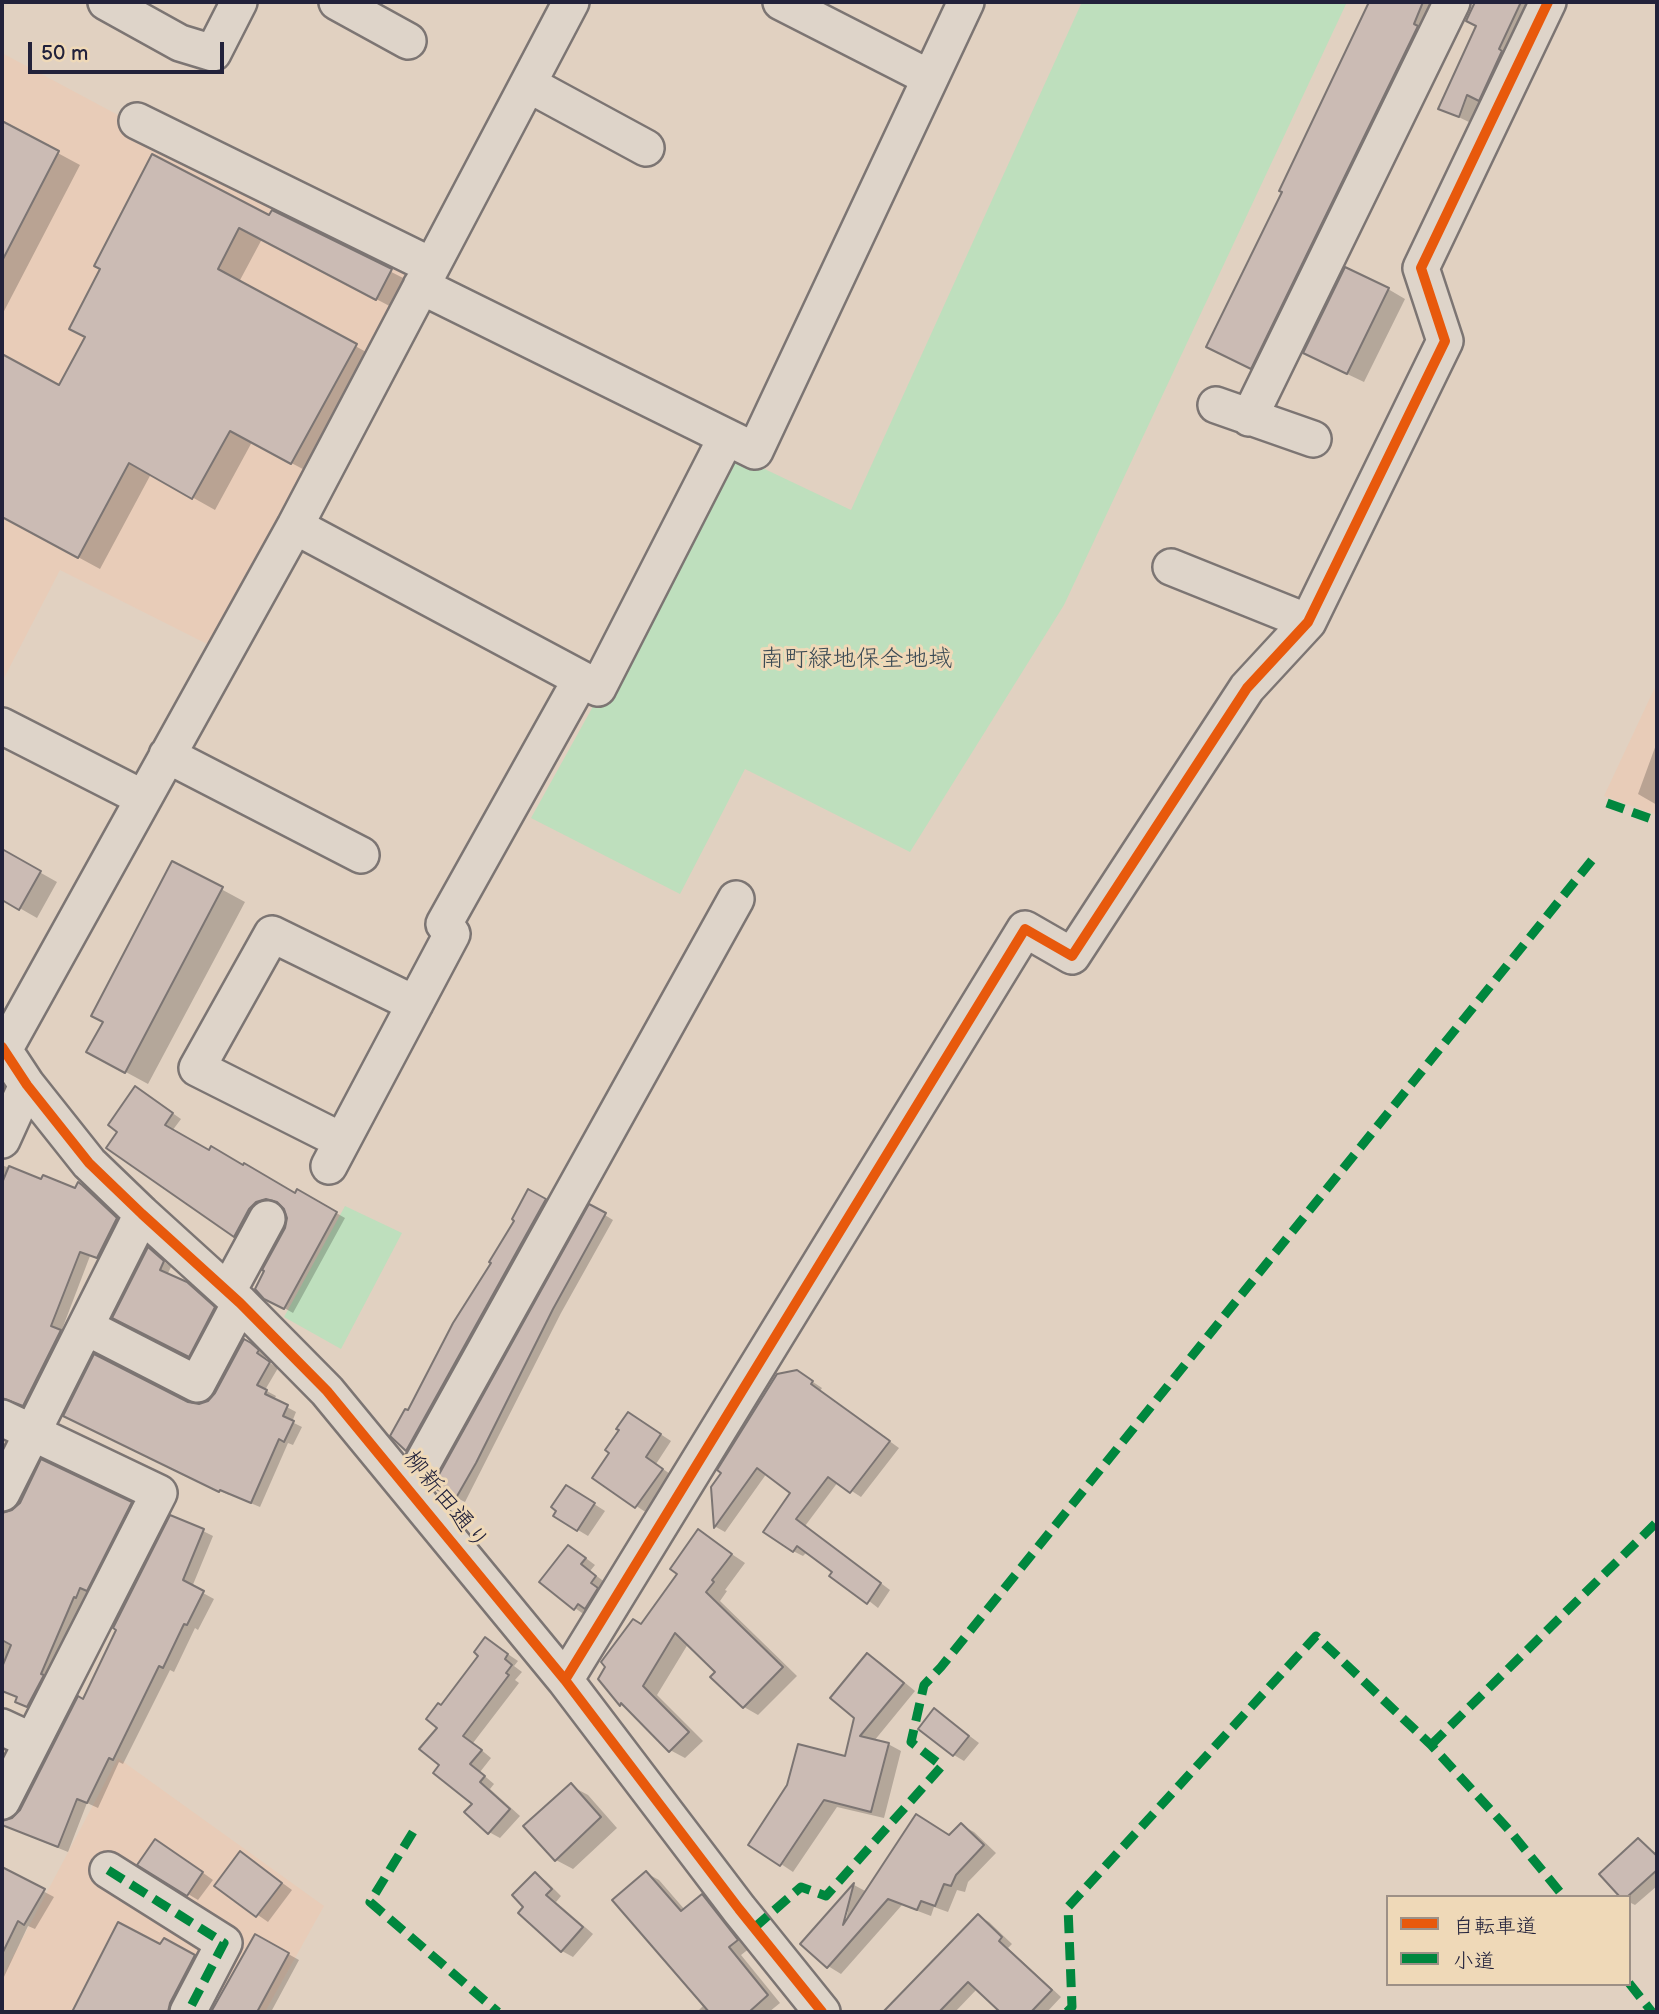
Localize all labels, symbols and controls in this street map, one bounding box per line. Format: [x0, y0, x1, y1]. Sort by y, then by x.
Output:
scale bar [32, 28, 228, 72]
text: 50 m [41, 41, 88, 66]
park label: 南町緑地保全地域 [760, 646, 952, 674]
street label: 柳新田通り [396, 1445, 494, 1557]
legend [1386, 1895, 1631, 1986]
text: 自転車道 [1453, 1914, 1537, 1939]
text: 小道 [1453, 1949, 1495, 1974]

